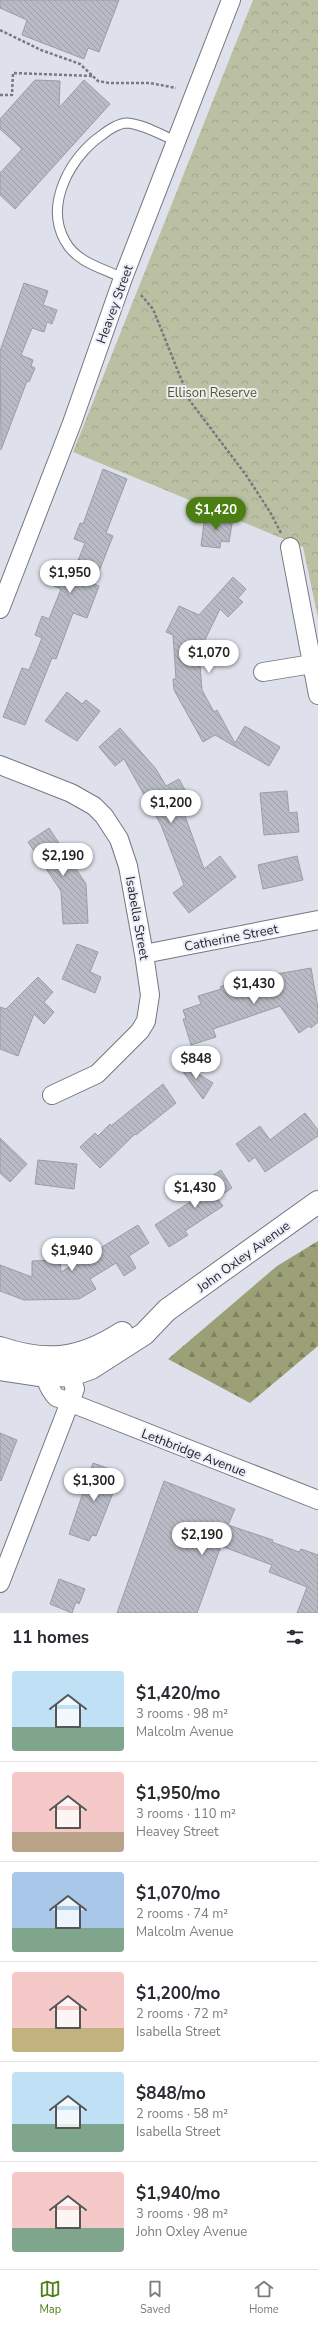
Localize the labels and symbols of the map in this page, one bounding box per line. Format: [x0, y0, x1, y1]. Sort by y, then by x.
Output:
street label: Heavey Street [92, 262, 138, 346]
park label: Ellison Reserve [167, 384, 257, 402]
pin: $1,420 [183, 497, 249, 531]
pin: $1,950 [37, 560, 103, 594]
pin: $1,070 [176, 640, 242, 674]
pin: $1,200 [138, 790, 204, 824]
pin: $2,190 [30, 843, 96, 877]
street label: Isabella Street [121, 875, 153, 962]
street label: Catherine Street [183, 920, 280, 956]
pin: $1,430 [221, 971, 287, 1005]
pin: $848 [172, 1046, 220, 1080]
pin: $1,430 [162, 1175, 228, 1209]
street label: John Oxley Avenue [192, 1217, 294, 1297]
pin: $1,940 [39, 1238, 105, 1272]
street label: Lethbridge Avenue [139, 1425, 249, 1481]
pin: $1,300 [61, 1468, 127, 1502]
pin: $2,190 [169, 1522, 235, 1556]

